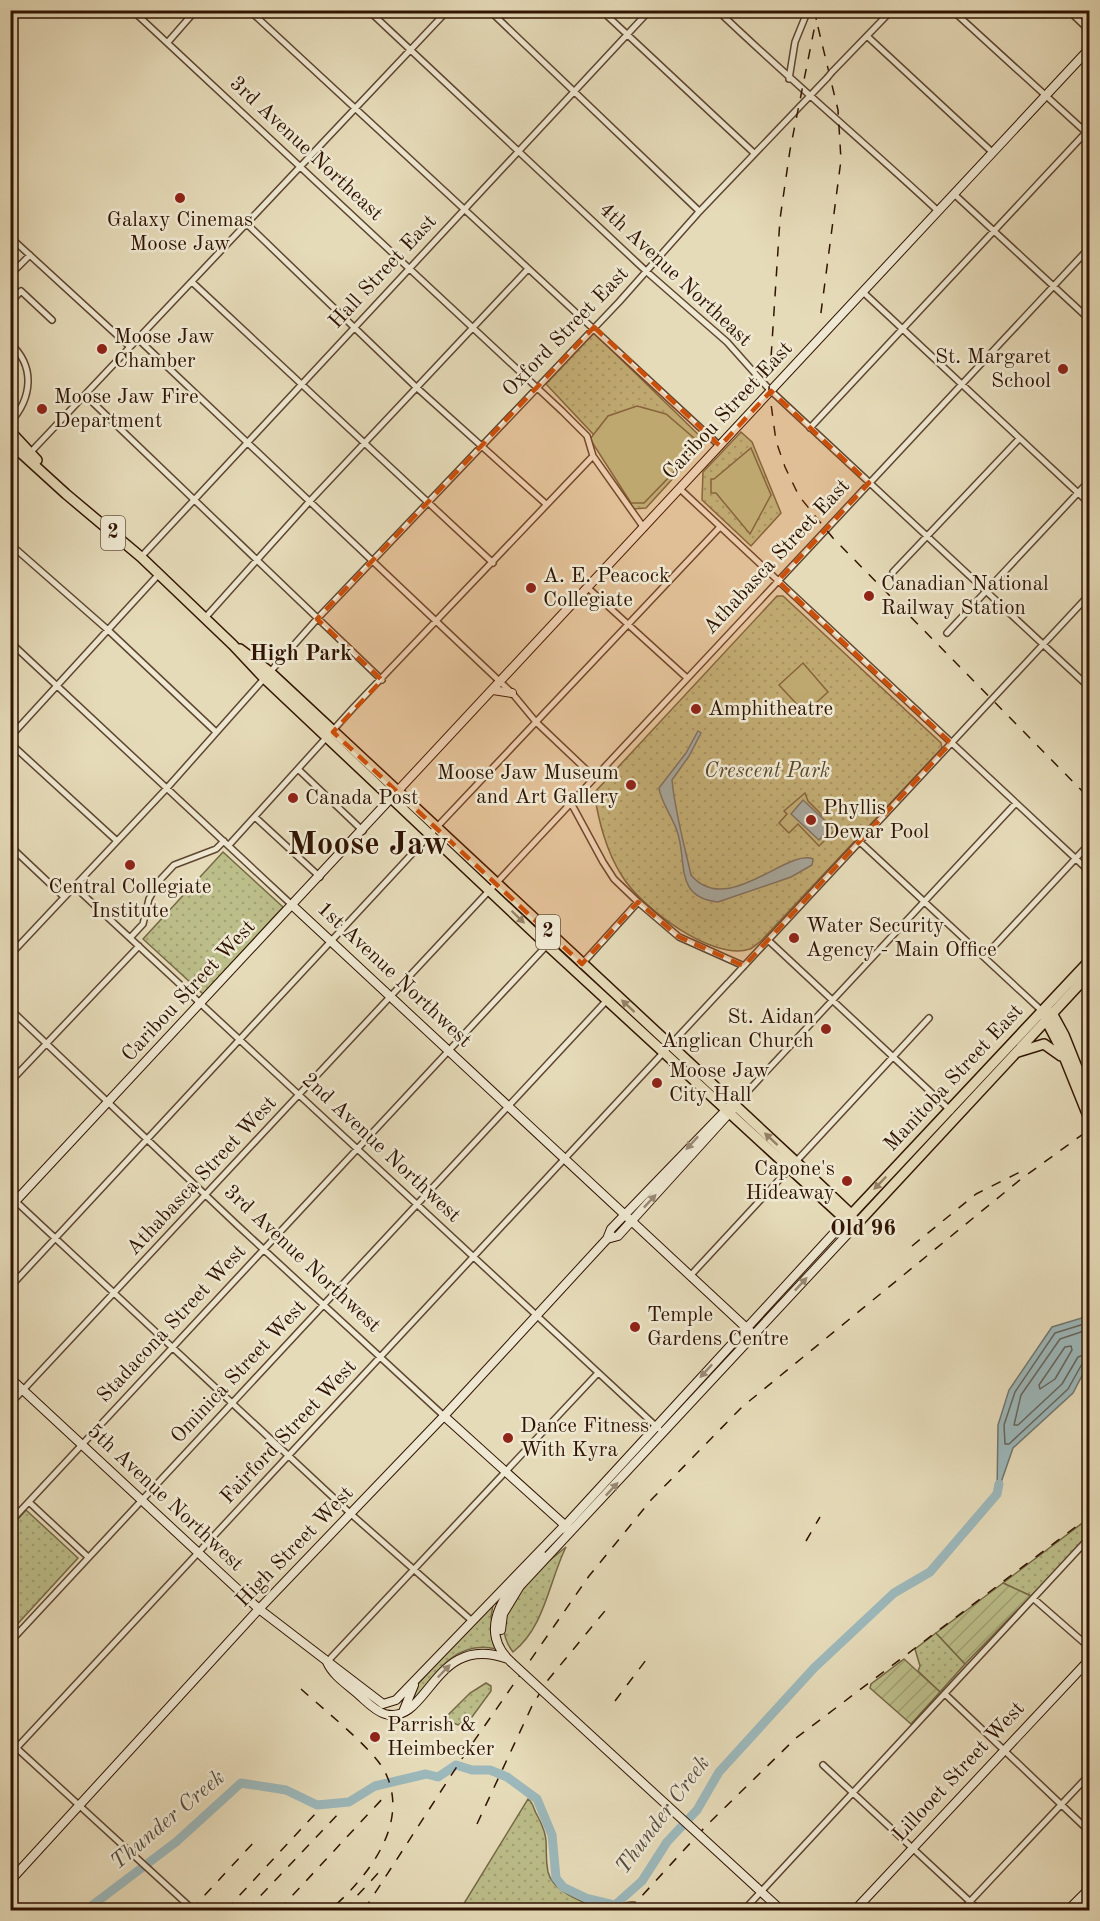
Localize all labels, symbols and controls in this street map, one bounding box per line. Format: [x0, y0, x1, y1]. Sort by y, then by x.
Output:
street label: 3rd Avenue Northeast [225, 73, 387, 225]
marker: Galaxy Cinemas Moose Jaw [173, 191, 187, 205]
street label: 4th Avenue Northeast [595, 199, 755, 351]
place label: Galaxy Cinemas Moose Jaw [107, 210, 253, 255]
street label: Hall Street East [325, 211, 441, 333]
street label: Oxford Street East [499, 263, 633, 401]
place label: Moose Jaw Chamber [114, 327, 215, 372]
street label: Caribou Street East [659, 338, 797, 484]
marker: Moose Jaw Chamber [95, 342, 109, 356]
place label: St. Margaret School [935, 347, 1051, 392]
marker: St. Margaret School [1056, 362, 1070, 376]
place label: Moose Jaw Fire Department [54, 387, 199, 432]
marker: Moose Jaw Fire Department [35, 402, 49, 416]
street label: Athabasca Street East [700, 475, 854, 639]
road number: 2 [101, 516, 125, 550]
place label: A. E. Peacock Collegiate [543, 566, 670, 611]
place label: Canadian National Railway Station [881, 574, 1049, 619]
marker: A. E. Peacock Collegiate [524, 581, 538, 595]
marker: Canadian National Railway Station [862, 589, 876, 603]
district label: High Park [250, 643, 352, 665]
place label: Amphitheatre [708, 699, 833, 720]
marker: Amphitheatre [689, 702, 703, 716]
park label: Crescent Park [704, 761, 830, 782]
place label: Moose Jaw Museum and Art Gallery [437, 763, 619, 808]
marker: Moose Jaw Museum and Art Gallery [624, 778, 638, 792]
place label: Canada Post [305, 788, 418, 809]
marker: Canada Post [286, 791, 300, 805]
place label: Phyllis Dewar Pool [823, 798, 930, 843]
marker: Phyllis Dewar Pool [804, 813, 818, 827]
district label: Moose Jaw [287, 829, 449, 862]
marker: Central Collegiate Institute [123, 858, 137, 872]
place label: Central Collegiate Institute [49, 877, 211, 922]
street label: 1st Avenue Northwest [313, 898, 475, 1052]
one-way arrow [510, 910, 524, 924]
road number: 2 [536, 915, 560, 949]
street label: Caribou Street West [118, 916, 260, 1066]
place label: Water Security Agency - Main Office [806, 916, 997, 961]
marker: Water Security Agency - Main Office [787, 931, 801, 945]
one-way arrow [621, 1000, 636, 1013]
street label: Manitoba Street East [881, 1000, 1027, 1156]
place label: St. Aidan Anglican Church [661, 1007, 814, 1052]
marker: St. Aidan Anglican Church [819, 1022, 833, 1036]
place label: Moose Jaw City Hall [669, 1061, 770, 1106]
street label: 2nd Avenue Northwest [298, 1069, 464, 1227]
marker: Moose Jaw City Hall [650, 1076, 664, 1090]
street label: Athabasca Street West [123, 1092, 281, 1260]
one-way arrow [764, 1133, 779, 1146]
one-way arrow [685, 1136, 699, 1151]
place label: Capone's Hideaway [745, 1159, 835, 1204]
marker: Capone's Hideaway [840, 1174, 854, 1188]
one-way arrow [874, 1175, 888, 1189]
street label: 3rd Avenue Northwest [220, 1181, 384, 1337]
one-way arrow [643, 1194, 656, 1209]
district label: Old 96 [830, 1218, 896, 1240]
street label: Stadacona Street West [94, 1241, 250, 1407]
one-way arrow [794, 1277, 807, 1292]
street label: Ominica Street West [167, 1296, 311, 1448]
place label: Temple Gardens Centre [647, 1305, 789, 1350]
marker: Temple Gardens Centre [628, 1320, 642, 1334]
street label: Fairford Street West [217, 1356, 361, 1508]
one-way arrow [699, 1364, 713, 1379]
place label: Dance Fitness With Kyra [520, 1416, 649, 1461]
street label: 5th Avenue Northwest [83, 1420, 247, 1576]
marker: Dance Fitness With Kyra [501, 1431, 515, 1445]
one-way arrow [604, 1482, 618, 1496]
street label: High Street West [232, 1483, 358, 1611]
one-way arrow [437, 1664, 451, 1678]
street label: Lillooet Street West [889, 1698, 1029, 1846]
place label: Parrish & Heimbecker [387, 1715, 495, 1760]
marker: Parrish & Heimbecker [368, 1730, 382, 1744]
water label: Thunder Creek [612, 1752, 714, 1878]
water label: Thunder Creek [107, 1766, 229, 1874]

